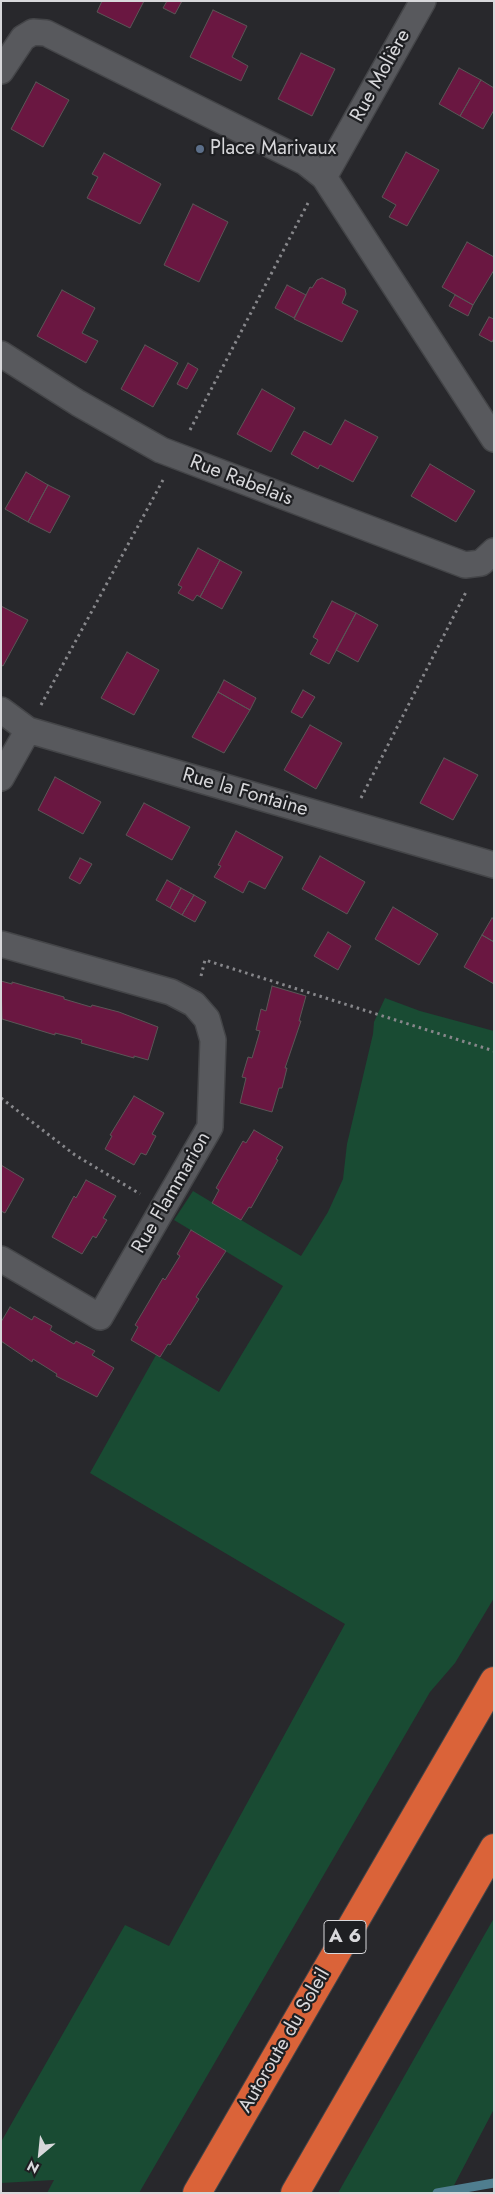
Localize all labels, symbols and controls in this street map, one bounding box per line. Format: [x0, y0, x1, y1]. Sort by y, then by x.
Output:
street label: Rue Molière [346, 26, 416, 126]
place label: Place Marivaux [210, 137, 336, 161]
marker: Place Marivaux [194, 143, 206, 155]
street label: Rue Rabelais [186, 450, 296, 512]
street label: Rue la Fontaine [179, 764, 311, 822]
street label: Rue Flammarion [127, 1128, 217, 1258]
road number: A 6 [324, 1920, 366, 1954]
street label: Autoroute du Soleil [234, 1965, 336, 2117]
north arrow [15, 2129, 65, 2179]
text: N [23, 2156, 43, 2179]

